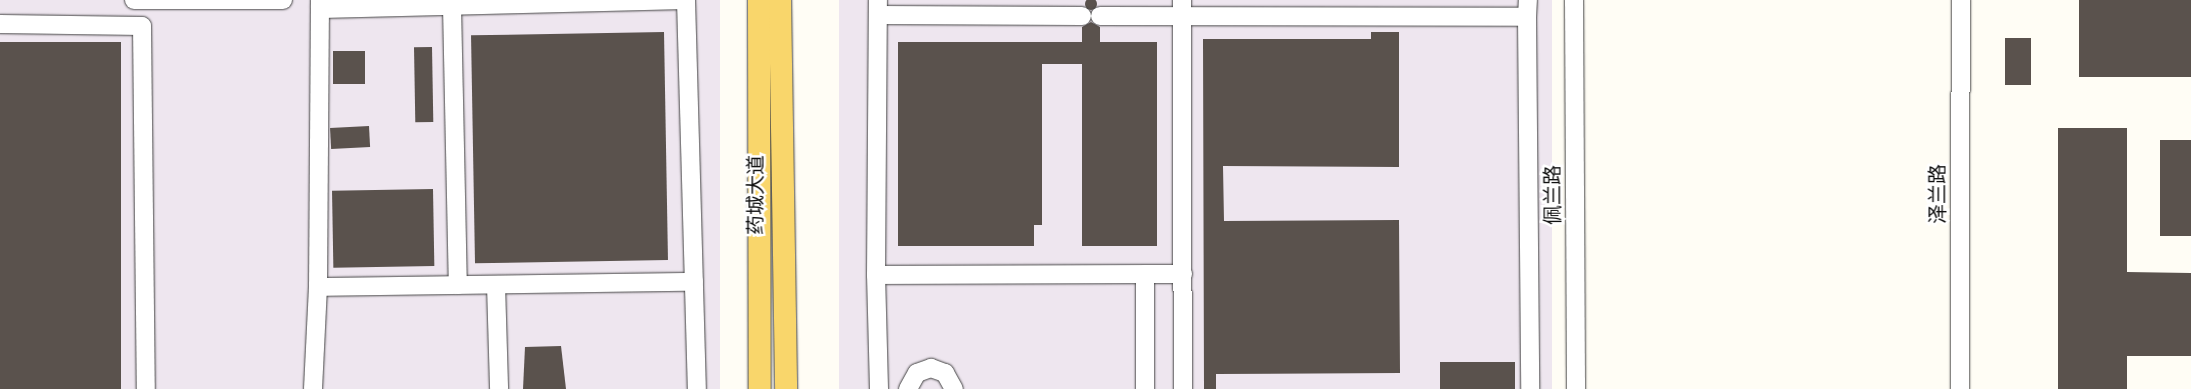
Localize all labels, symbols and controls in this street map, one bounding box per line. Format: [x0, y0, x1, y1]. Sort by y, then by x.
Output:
street label: 药城大道 [745, 155, 769, 235]
street label: 泽兰路 [1927, 164, 1951, 224]
street label: 佩兰路 [1542, 165, 1566, 225]

